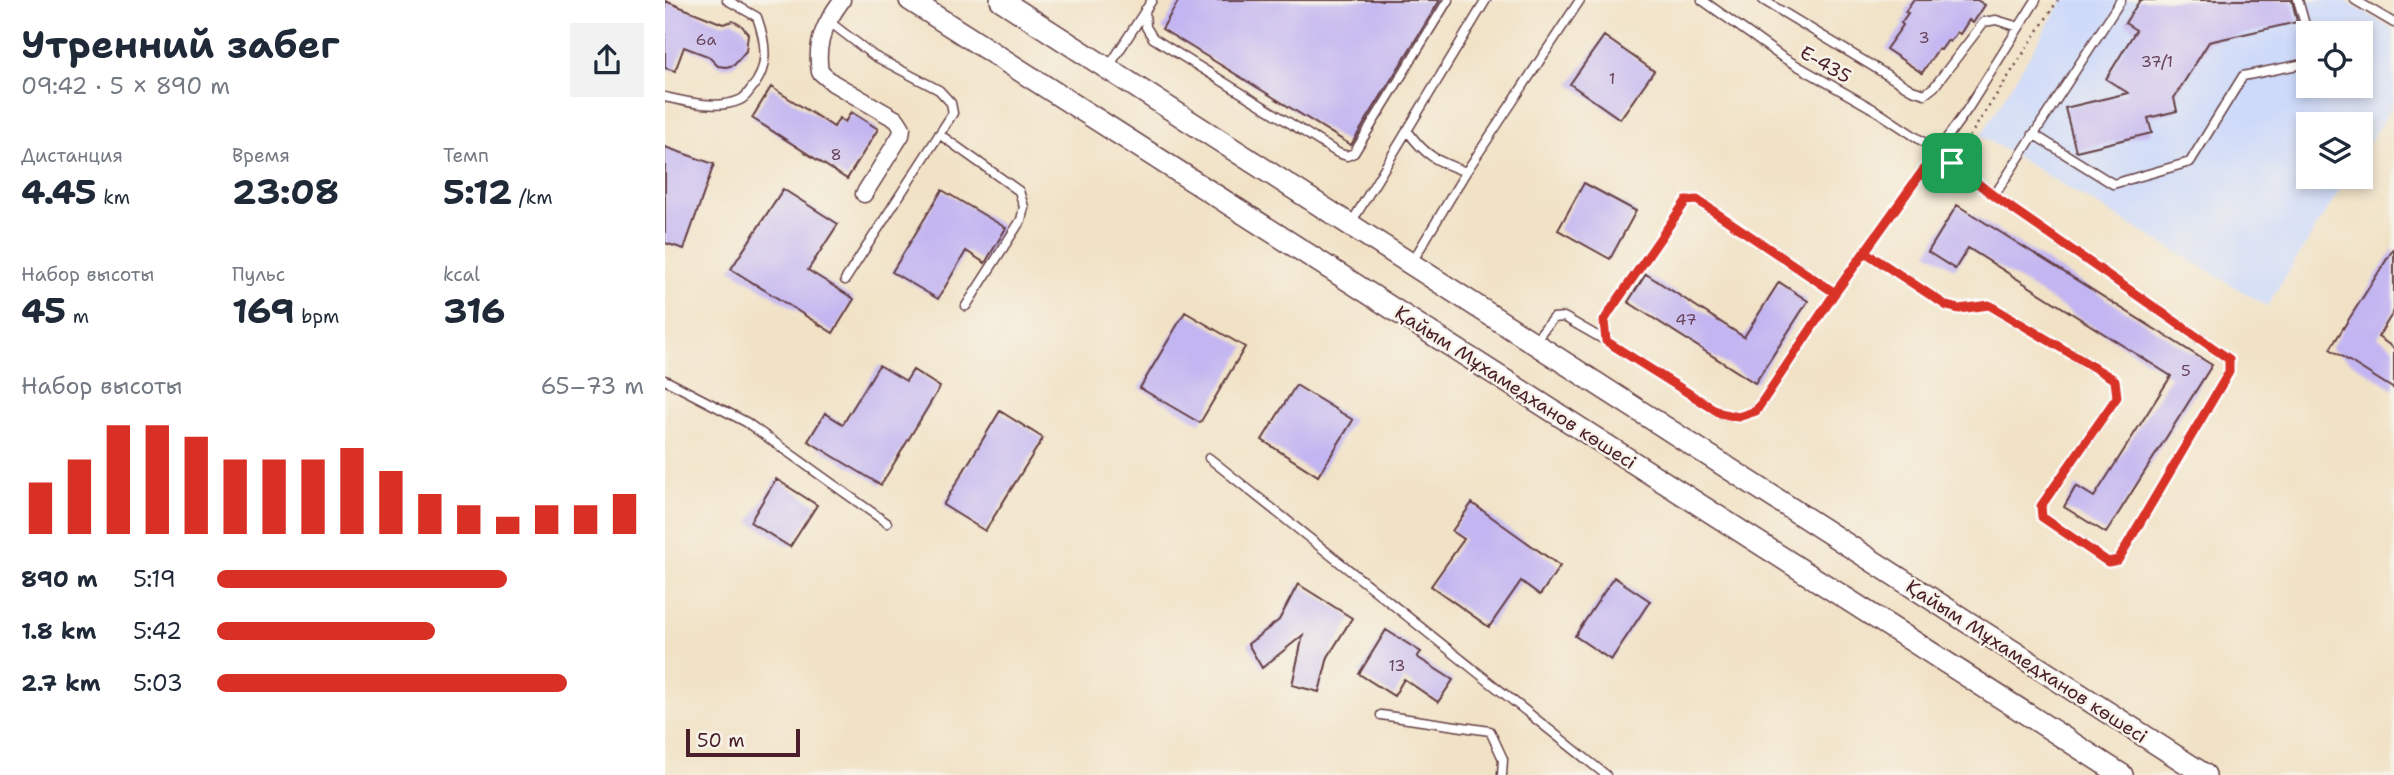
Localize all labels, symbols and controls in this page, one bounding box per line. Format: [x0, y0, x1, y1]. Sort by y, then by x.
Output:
text: Утренний забег [21, 19, 339, 70]
map controls [2296, 21, 2373, 189]
button: locate [2296, 21, 2373, 98]
button: share [570, 23, 644, 97]
house number: 3 [1918, 27, 1930, 48]
house number: 6а [695, 29, 717, 50]
street label: Е-435 [1796, 40, 1856, 89]
house number: 37/1 [2141, 51, 2173, 72]
house number: 1 [1609, 68, 1615, 89]
text: 09:42 · 5 × 890 m [21, 71, 230, 101]
button: layers [2296, 112, 2373, 189]
pin [1922, 133, 1982, 193]
text: Дистанция [21, 143, 123, 168]
text: Время [232, 143, 290, 168]
text: Темп [443, 143, 489, 168]
house number: 8 [830, 144, 842, 165]
icon: arrive [1933, 144, 1971, 182]
text: 4.45 [21, 168, 97, 215]
text: 23:08 [232, 168, 339, 215]
text: 5:12 [443, 168, 512, 215]
text: km [97, 185, 130, 210]
text: /km [512, 185, 553, 210]
text: Набор высоты [21, 262, 154, 287]
text: Пульс [232, 262, 285, 287]
text: kcal [443, 262, 480, 287]
text: 45 [21, 287, 66, 334]
text: 169 [232, 287, 295, 334]
text: 316 [443, 287, 506, 334]
street label: Қайым Мұхамедханов көшесі [1390, 300, 1641, 475]
text: m [66, 304, 89, 329]
text: bpm [295, 304, 339, 329]
house number: 47 [1675, 309, 1697, 330]
house number: 5 [2181, 360, 2191, 381]
text: Набор высоты [21, 371, 182, 401]
text: 65–73 m [540, 371, 644, 401]
text: 890 m [21, 564, 98, 594]
text: 5:19 [133, 564, 176, 594]
street label: Қайым Мұхамедханов көшесі [1901, 574, 2152, 749]
text: 1.8 km [21, 616, 96, 646]
text: 5:42 [133, 616, 182, 646]
house number: 13 [1388, 655, 1406, 676]
text: 2.7 km [21, 668, 101, 698]
text: 5:03 [133, 668, 183, 698]
scale bar [686, 726, 800, 758]
text: 50 m [697, 728, 745, 753]

